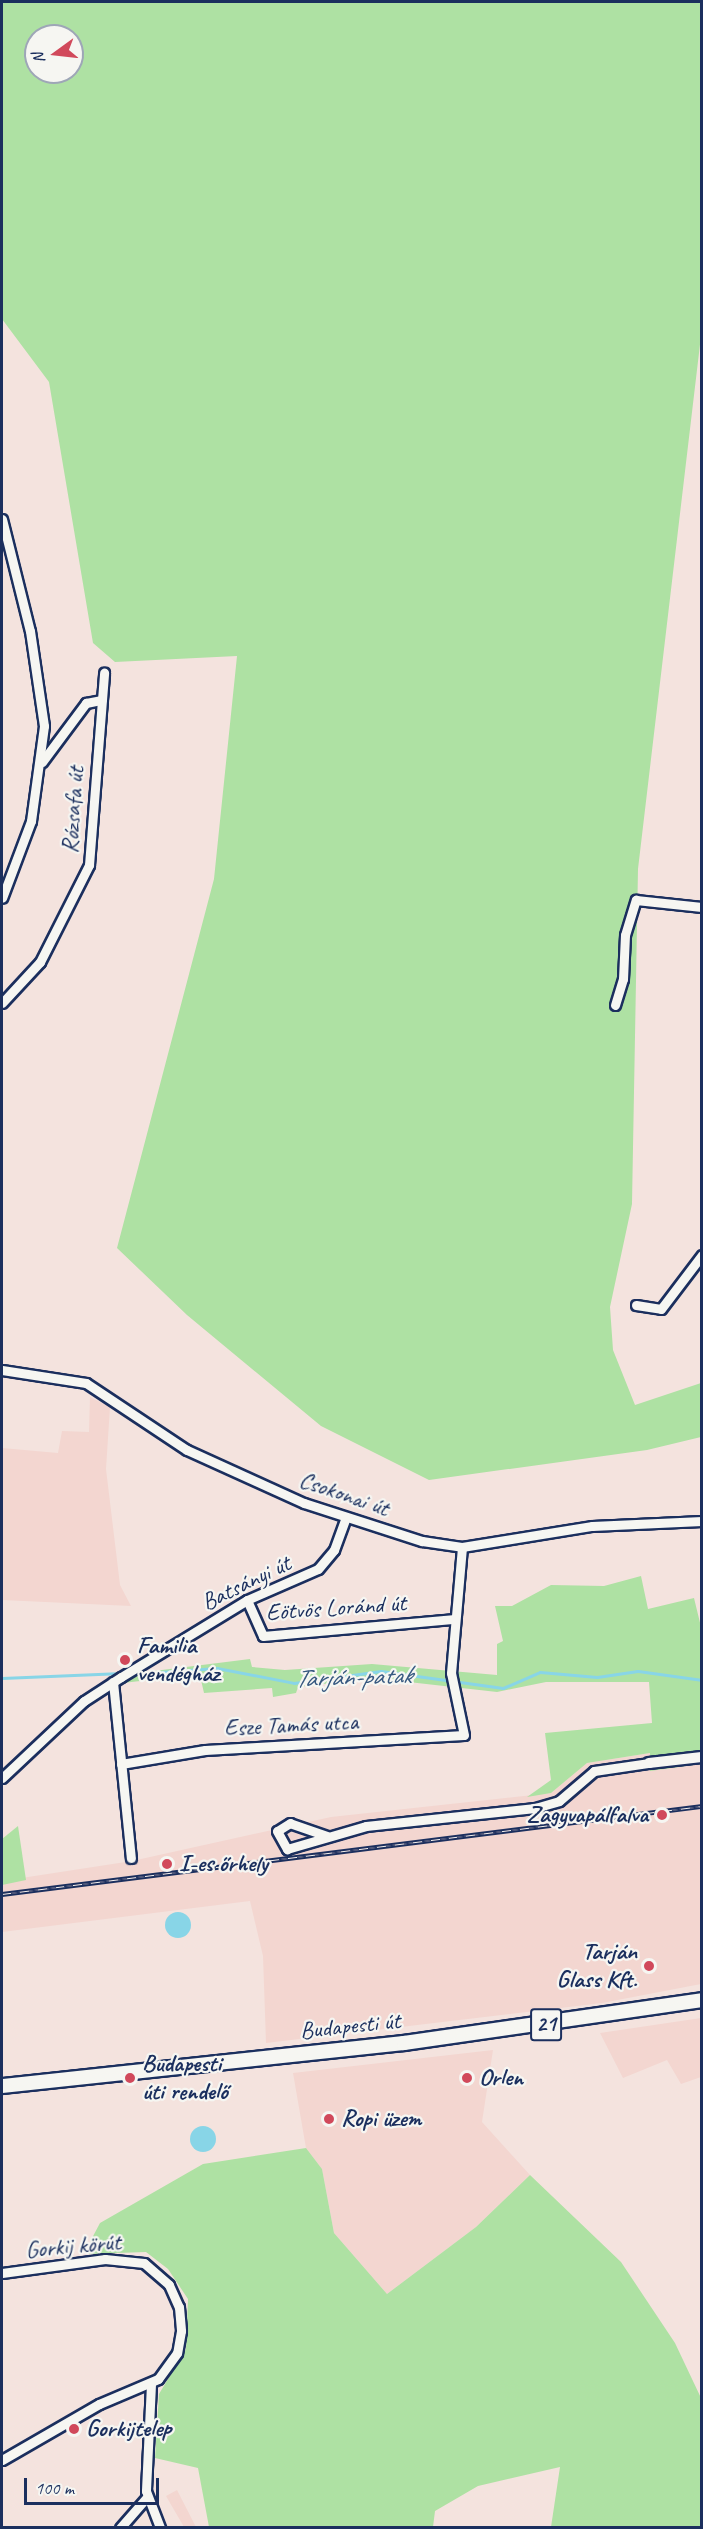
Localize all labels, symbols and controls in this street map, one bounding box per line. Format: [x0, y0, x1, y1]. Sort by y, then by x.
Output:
north arrow [24, 24, 84, 84]
text: N [28, 51, 49, 66]
street label: Rózsafa út [56, 766, 90, 854]
street label: Csokonai út [295, 1465, 393, 1523]
street label: Batsányi út [197, 1549, 295, 1617]
street label: Eötvös Loránd út [265, 1589, 407, 1627]
place label: Familia vendégház [137, 1632, 219, 1688]
marker: Familia vendégház [118, 1653, 132, 1667]
water label: Tarján-patak [294, 1659, 412, 1695]
street label: Esze Tamás utca [223, 1707, 359, 1743]
place label: Zagyvapálfalva [527, 1801, 648, 1829]
marker: Zagyvapálfalva [653, 1806, 671, 1824]
place label: I-es őrhely [179, 1850, 268, 1878]
marker: I-es őrhely [160, 1857, 174, 1871]
place label: Tarján Glass Kft. [556, 1938, 637, 1994]
marker: Tarján Glass Kft. [642, 1959, 656, 1973]
street label: Budapesti út [298, 2006, 402, 2046]
road number: 21 [530, 2006, 562, 2044]
place label: Budapesti úti rendelő [142, 2050, 228, 2106]
place label: Orlen [479, 2064, 523, 2092]
marker: Budapesti úti rendelő [123, 2071, 137, 2085]
marker: Orlen [460, 2071, 474, 2085]
place label: Ropi üzem [341, 2105, 421, 2133]
marker: Ropi üzem [322, 2112, 336, 2126]
street label: Gorkij körút [24, 2227, 122, 2265]
place label: Gorkijtelep [86, 2415, 171, 2443]
marker: Gorkijtelep [67, 2422, 81, 2436]
scale bar [27, 2466, 162, 2504]
text: 100 m [35, 2477, 74, 2499]

